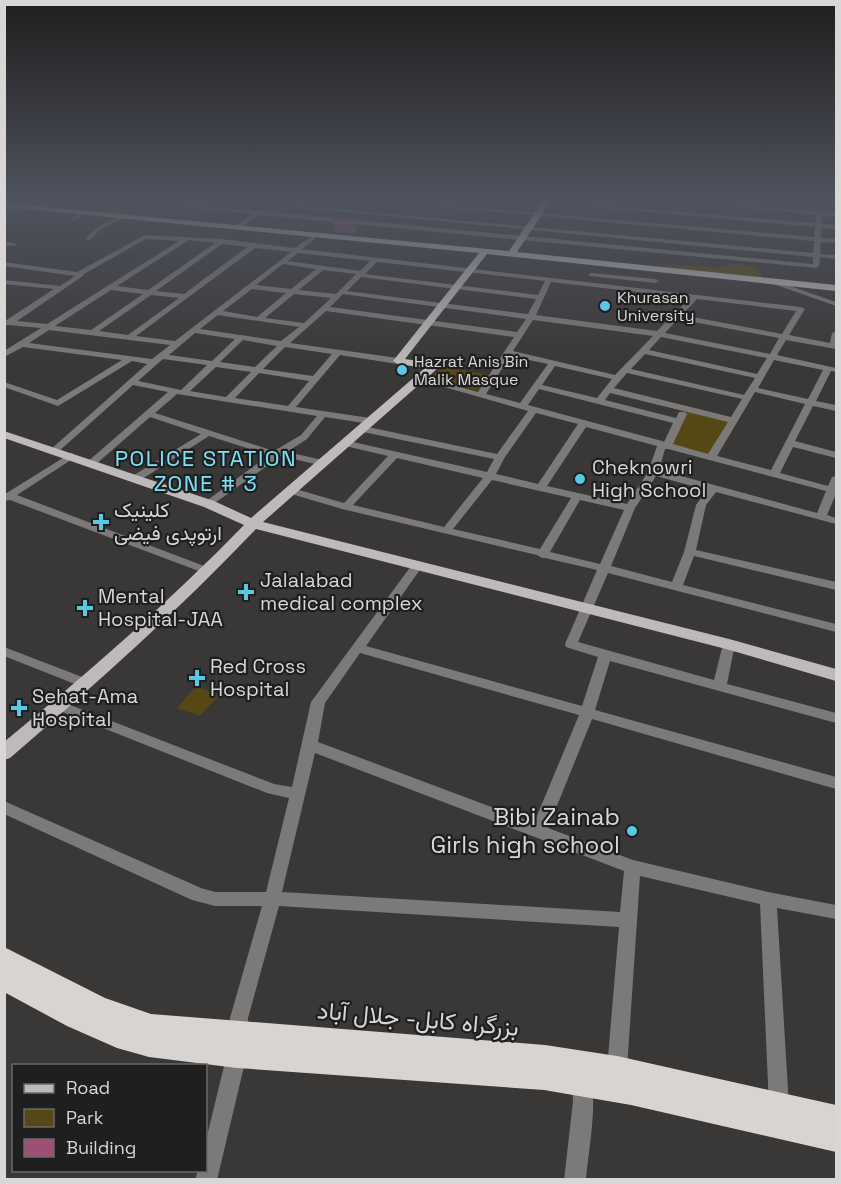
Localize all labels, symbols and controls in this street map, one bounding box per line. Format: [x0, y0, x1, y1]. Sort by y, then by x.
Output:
place label: Khurasan University [617, 287, 695, 326]
marker: Khurasan University [598, 299, 612, 313]
place label: Hazrat Anis Bin Malik Masque [414, 351, 528, 390]
marker: Hazrat Anis Bin Malik Masque [395, 363, 409, 377]
district label: POLICE STATION ZONE # 3 [115, 444, 297, 497]
place label: Cheknowri High School [592, 454, 706, 503]
marker: Cheknowri High School [573, 472, 587, 486]
place label: کلینیک ارتوپدی فیضی [114, 497, 222, 547]
marker: کلینیک ارتوپدی فیضی [92, 513, 110, 531]
place label: Jalalabad medical complex [260, 567, 423, 616]
place label: Mental Hospital-JAA [98, 583, 223, 632]
marker: Jalalabad medical complex [237, 583, 255, 601]
marker: Mental Hospital-JAA [76, 599, 94, 617]
place label: Red Cross Hospital [210, 653, 306, 702]
marker: Red Cross Hospital [188, 669, 206, 687]
place label: Sehat-Ama Hospital [32, 683, 138, 732]
marker: Sehat-Ama Hospital [10, 699, 28, 717]
place label: Bibi Zainab Girls high school [430, 801, 620, 860]
marker: Bibi Zainab Girls high school [625, 824, 639, 838]
street label: بزرگراه کابل- جلال آباد [316, 994, 520, 1043]
legend [12, 1064, 207, 1172]
text: Road [66, 1076, 110, 1099]
text: Park [66, 1106, 104, 1129]
text: Building [66, 1136, 136, 1159]

